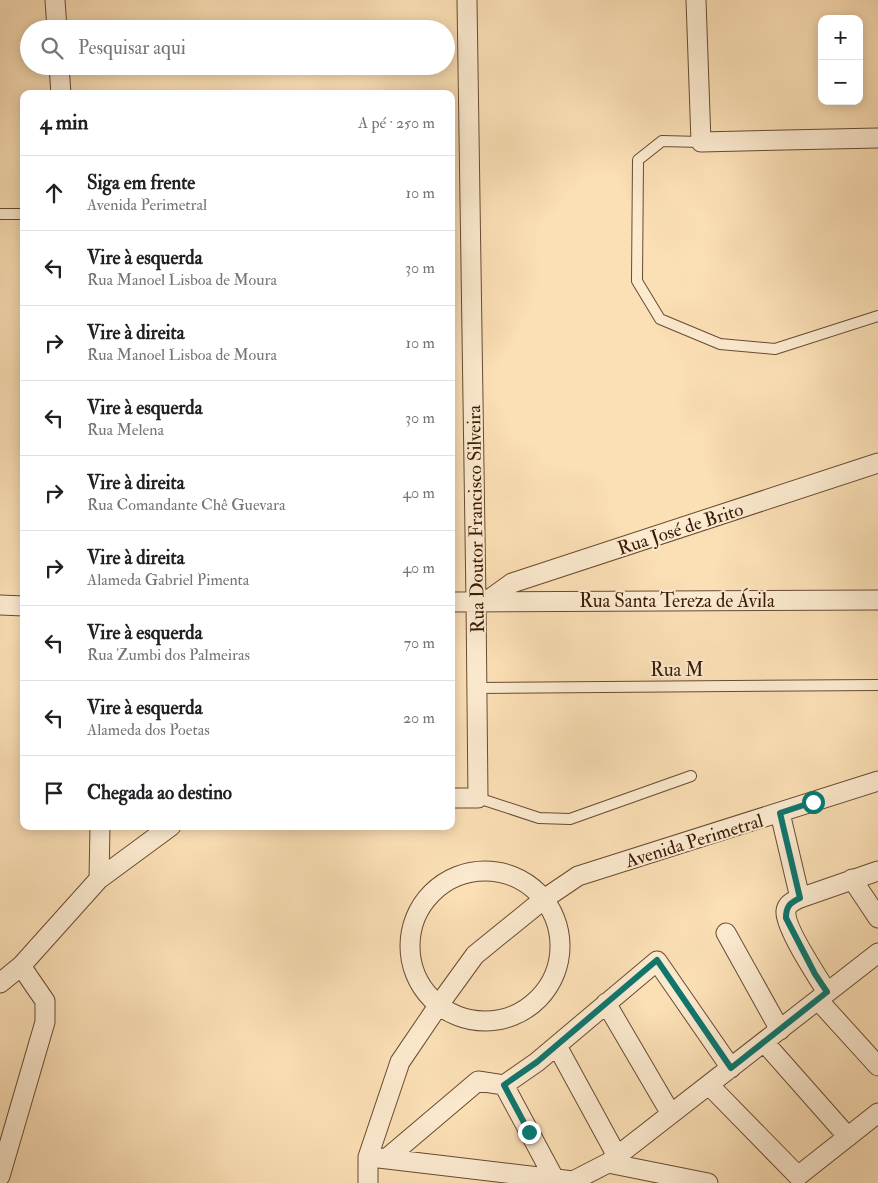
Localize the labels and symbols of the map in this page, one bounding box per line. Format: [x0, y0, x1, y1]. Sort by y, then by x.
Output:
street label: Rua Doutor Francisco Silveira [462, 405, 490, 633]
street label: Rua José de Brito [614, 497, 746, 561]
street label: Rua Santa Tereza de Ávila [579, 587, 775, 613]
street label: Rua M [650, 658, 704, 682]
route start [802, 791, 825, 814]
street label: Avenida Perimetral [622, 809, 766, 874]
route end [518, 1121, 541, 1144]

